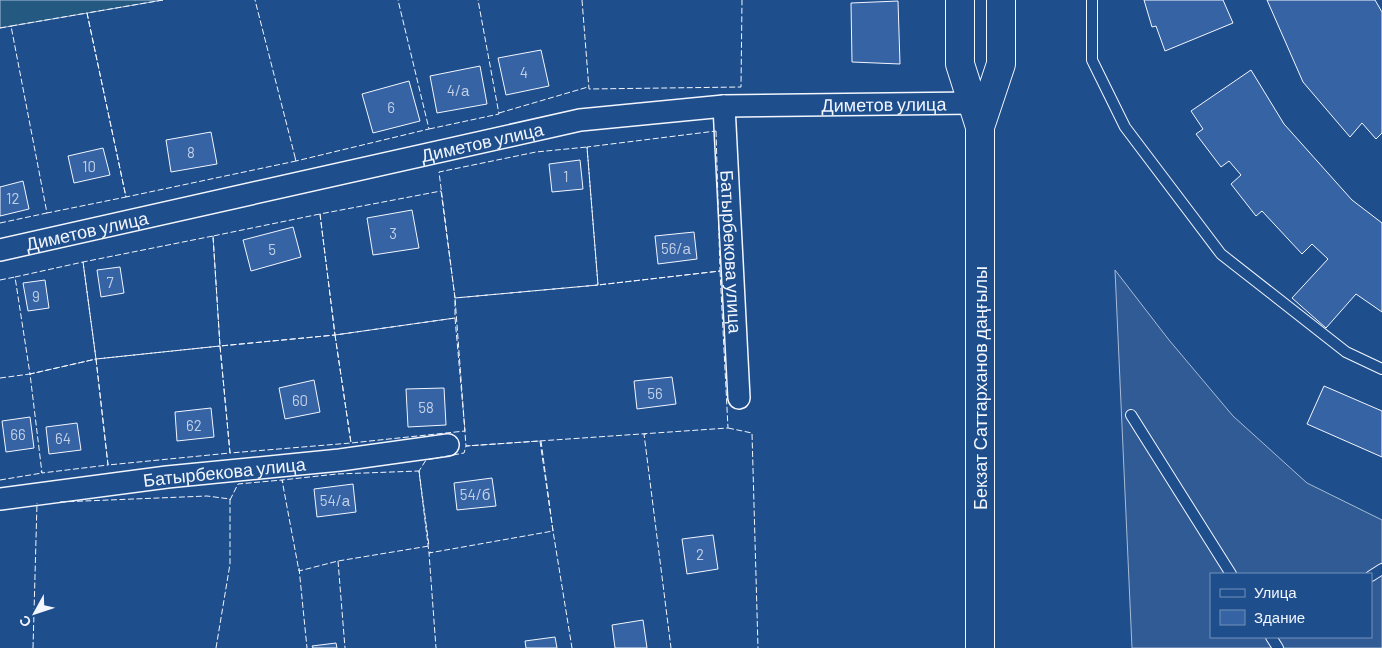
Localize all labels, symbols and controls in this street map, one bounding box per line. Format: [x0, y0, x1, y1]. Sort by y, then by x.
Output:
house number: 4 [520, 63, 528, 81]
house number: 4/а [447, 81, 470, 99]
street label: Диметов улица [821, 92, 947, 116]
house number: 6 [387, 98, 395, 116]
street label: Диметов улица [419, 117, 546, 166]
house number: 8 [187, 143, 195, 161]
house number: 10 [82, 157, 96, 175]
house number: 1 [563, 167, 569, 185]
street label: Батырбекова улица [716, 170, 747, 335]
house number: 12 [6, 189, 20, 207]
street label: Диметов улица [24, 206, 151, 255]
house number: 3 [389, 224, 397, 242]
house number: 56/а [661, 239, 692, 257]
house number: 5 [268, 240, 276, 258]
street label: Бекзат Саттарханов даңғылы [969, 266, 991, 510]
house number: 7 [106, 273, 114, 291]
house number: 9 [32, 287, 40, 305]
house number: 56 [647, 384, 663, 402]
house number: 60 [292, 391, 308, 409]
house number: 58 [418, 398, 434, 416]
house number: 62 [186, 416, 202, 434]
house number: 66 [10, 425, 26, 443]
house number: 64 [55, 429, 71, 447]
street label: Батырбекова улица [142, 452, 308, 491]
house number: 54/б [460, 485, 490, 503]
house number: 54/а [320, 491, 351, 509]
house number: 2 [696, 545, 704, 563]
legend [1210, 573, 1372, 638]
text: Улица [1254, 583, 1297, 601]
north arrow [10, 588, 60, 638]
text: Здание [1254, 608, 1305, 626]
text: С [15, 612, 34, 631]

